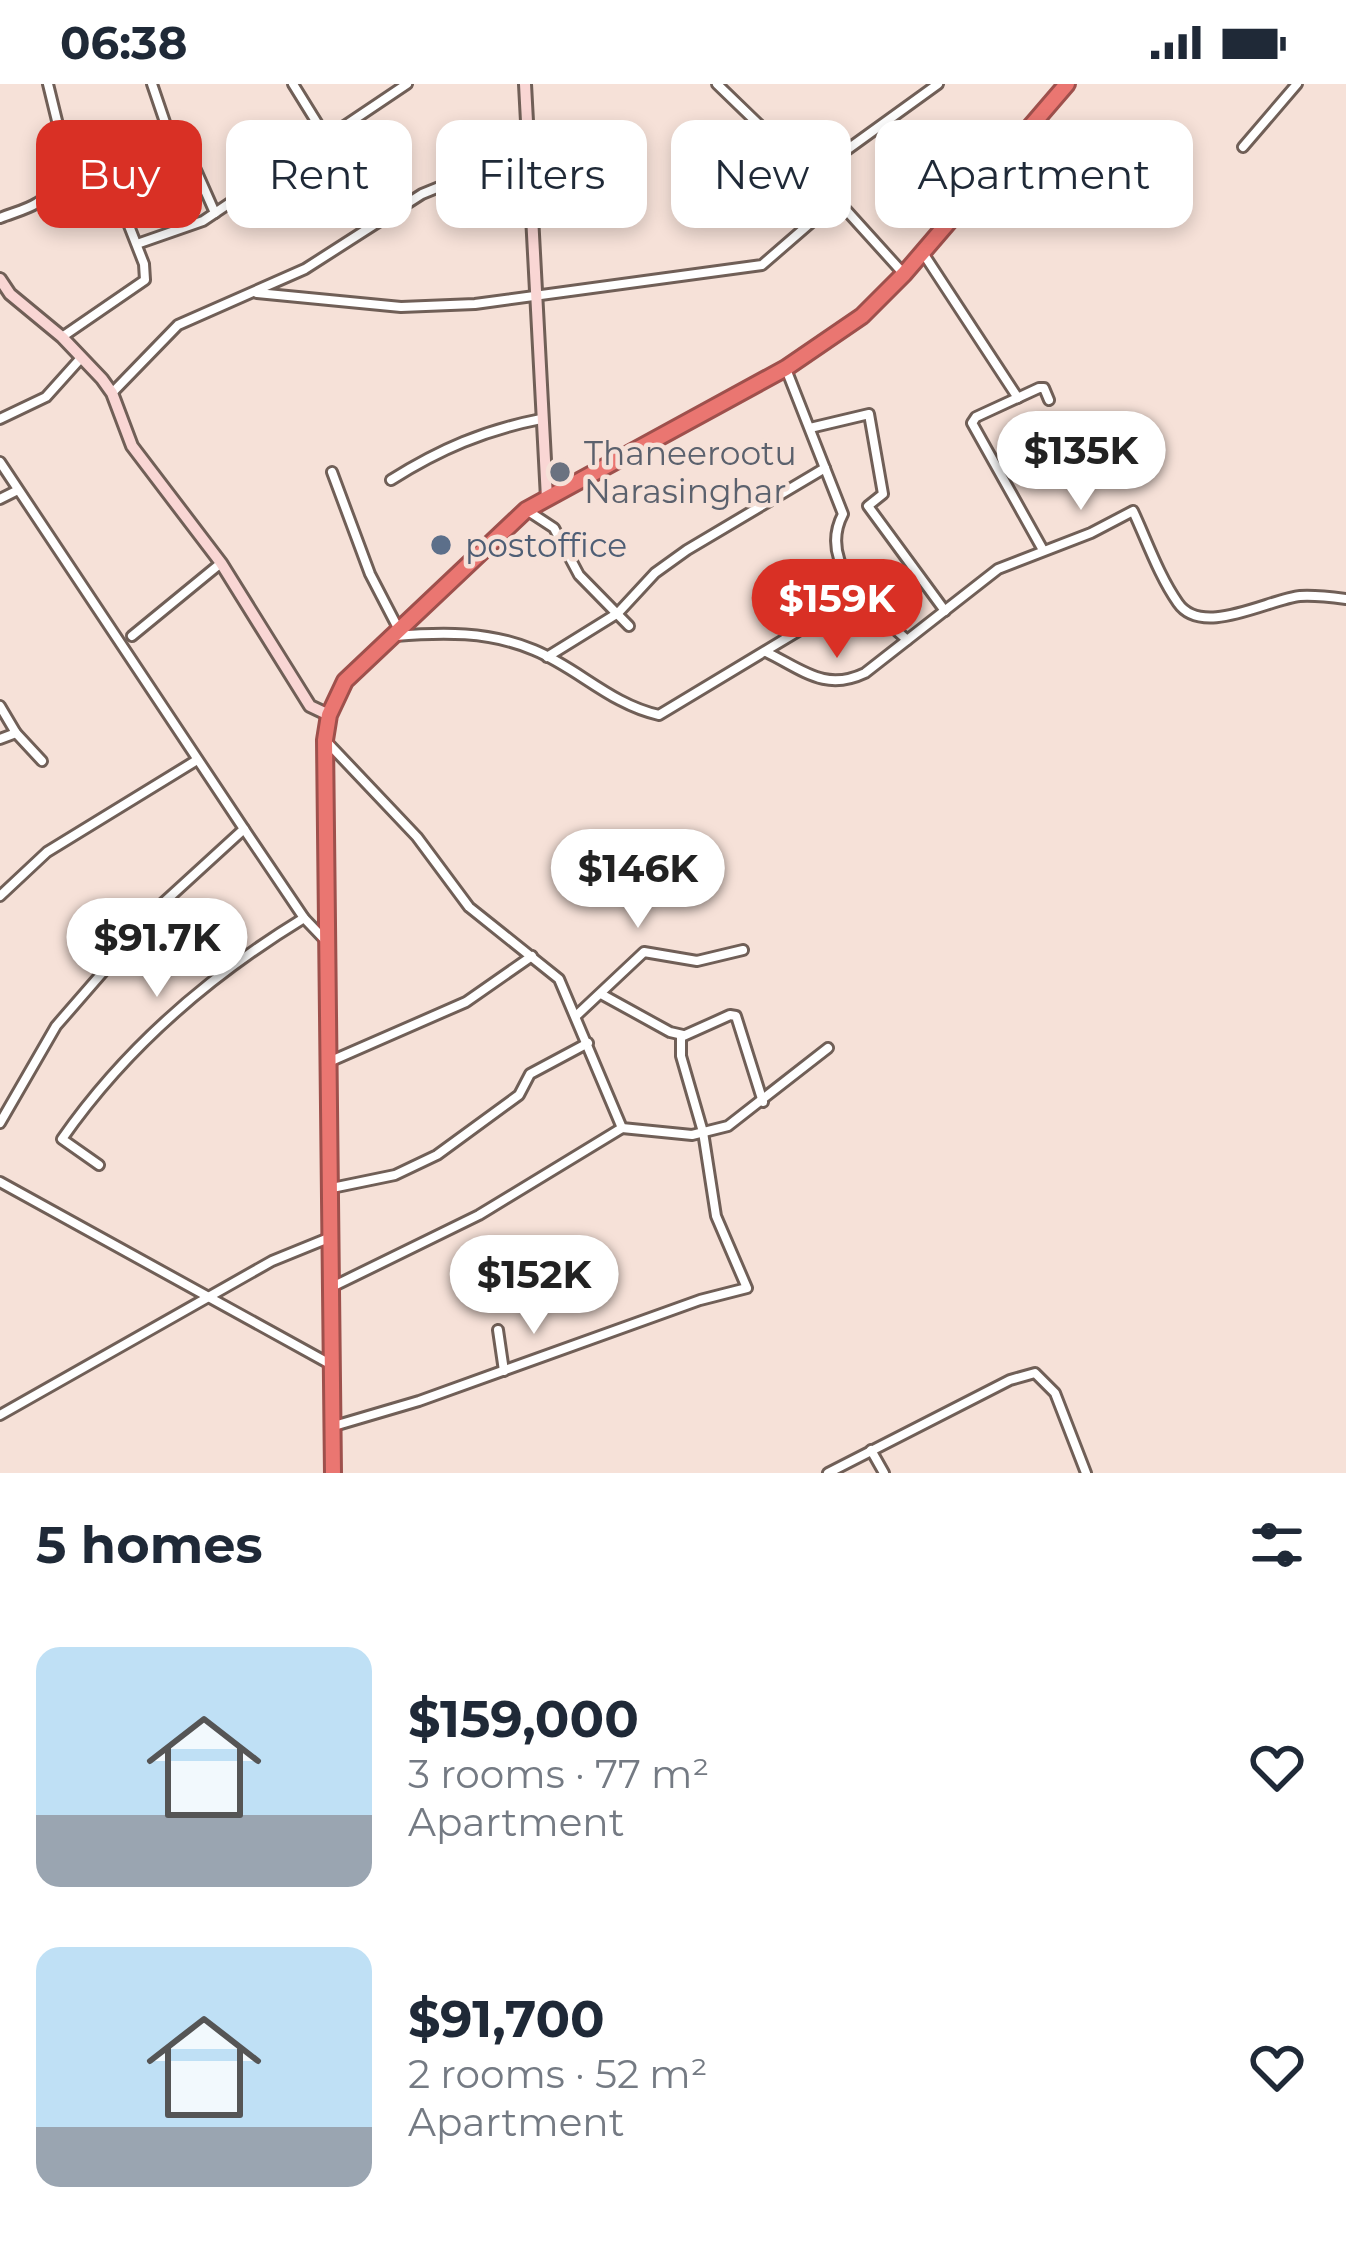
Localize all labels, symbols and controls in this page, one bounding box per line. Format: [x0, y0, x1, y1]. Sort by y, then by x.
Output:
text: 06:38 [60, 15, 187, 70]
chip: Buy [36, 120, 202, 228]
chip: Rent [226, 120, 412, 228]
chip: Filters [436, 120, 647, 228]
chip: New [671, 120, 851, 228]
chip: Apartment [875, 120, 1193, 228]
pin: $135K [997, 411, 1165, 513]
text: $135K [1024, 426, 1138, 474]
place label: Thaneerootu Narasinghar [584, 433, 797, 511]
marker: Thaneerootu Narasinghar [547, 459, 573, 485]
place label: postoffice [465, 525, 627, 565]
marker: postoffice [428, 532, 454, 558]
pin: $159K [753, 559, 921, 661]
text: $159K [779, 574, 895, 622]
pin: $146K [554, 829, 722, 931]
text: $146K [578, 844, 698, 892]
pin: $91.7K [59, 898, 255, 1000]
text: $91.7K [93, 913, 221, 961]
pin: $152K [450, 1235, 618, 1337]
text: $152K [477, 1250, 591, 1298]
icon: filters [1244, 1512, 1310, 1578]
text: 5 homes [36, 1514, 263, 1576]
text: $159,000 [408, 1688, 639, 1750]
icon: home [132, 1695, 276, 1839]
icon: heart [1244, 1734, 1310, 1800]
text: 3 rooms · 77 m² [408, 1750, 709, 1798]
text: Apartment [408, 1798, 624, 1846]
text: $91,700 [408, 1988, 605, 2050]
icon: home [132, 1995, 276, 2139]
icon: heart [1244, 2034, 1310, 2100]
text: 2 rooms · 52 m² [408, 2050, 708, 2098]
text: Apartment [408, 2098, 624, 2146]

